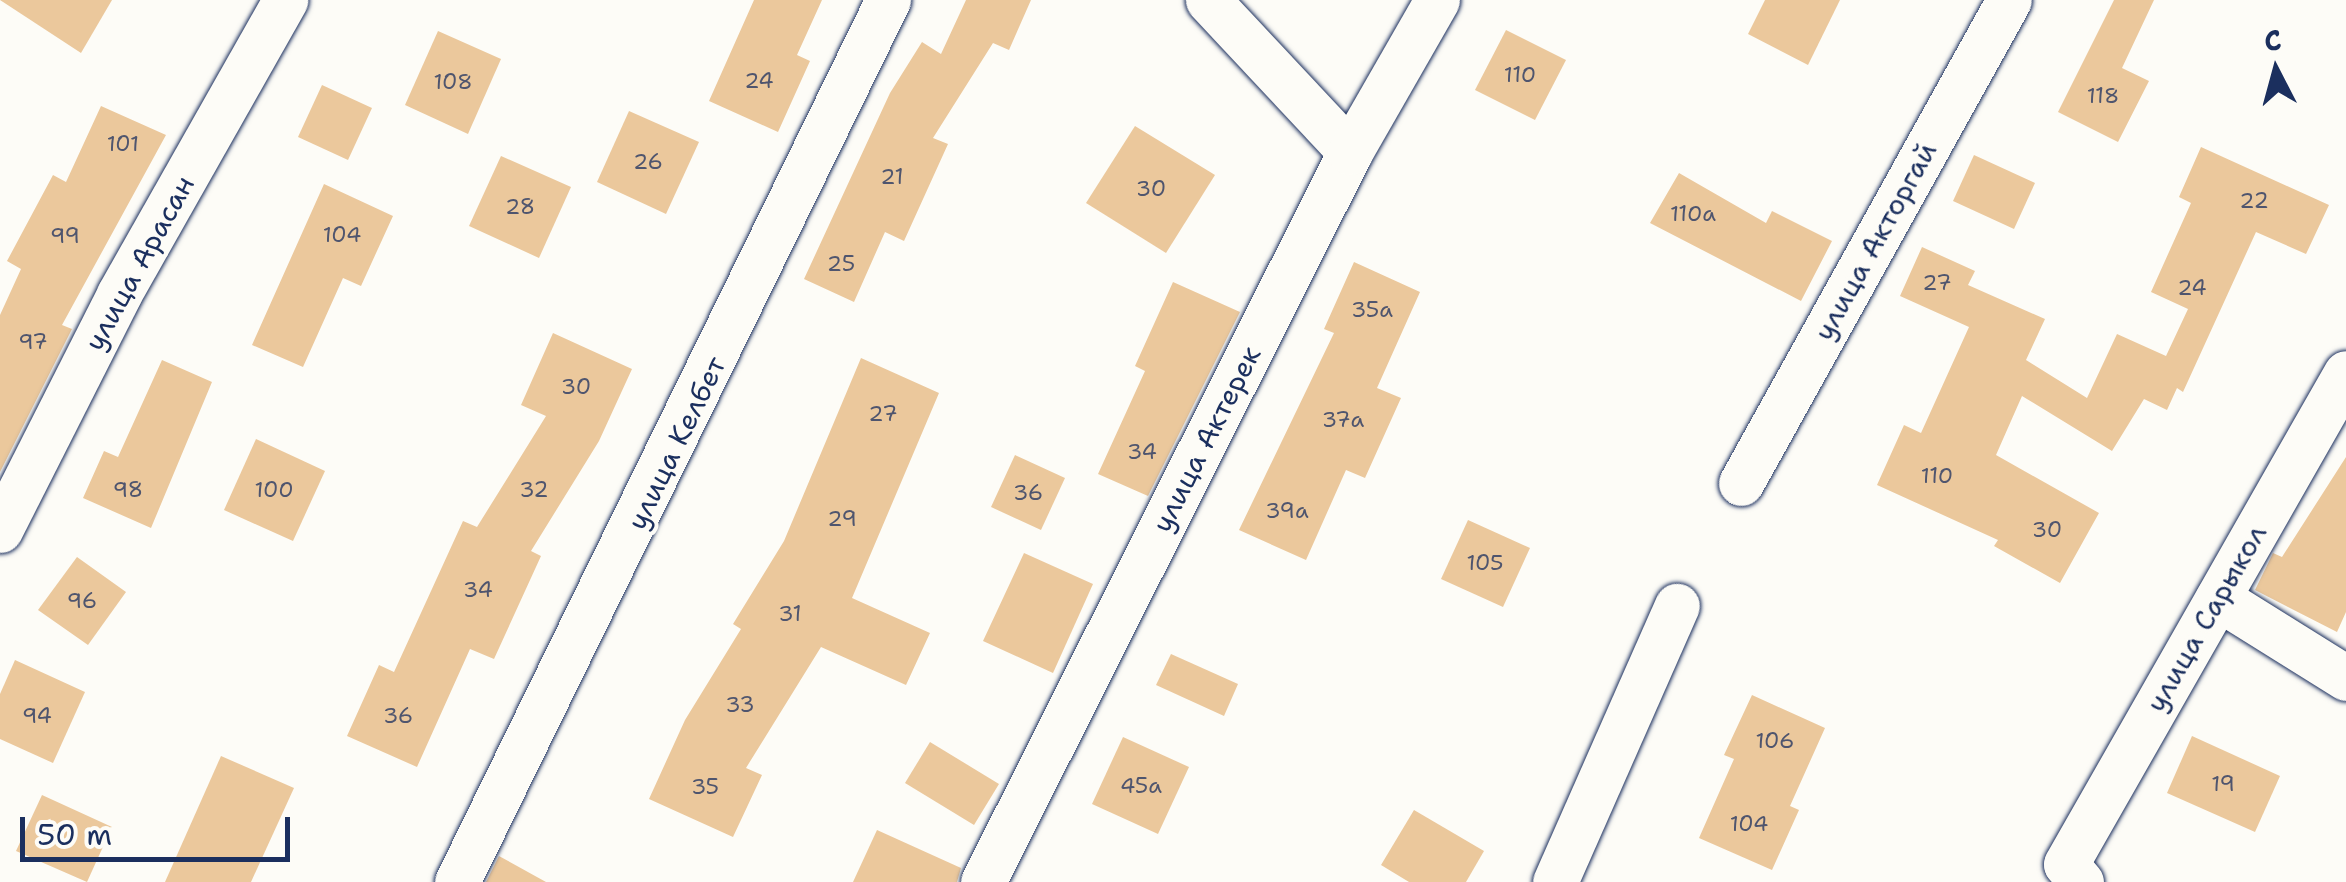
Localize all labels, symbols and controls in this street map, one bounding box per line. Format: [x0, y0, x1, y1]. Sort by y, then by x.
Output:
north arrow [2226, 20, 2326, 120]
text: С [2262, 20, 2283, 60]
house number: 110 [1504, 62, 1536, 88]
house number: 24 [744, 68, 774, 94]
house number: 108 [433, 69, 473, 95]
house number: 118 [2087, 83, 2119, 109]
house number: 101 [107, 131, 139, 157]
street label: улица Акторгай [1807, 136, 1943, 346]
house number: 26 [633, 149, 663, 175]
house number: 21 [880, 164, 904, 190]
street label: улица Арасан [77, 170, 201, 356]
house number: 30 [1136, 176, 1166, 202]
house number: 22 [2239, 188, 2269, 214]
house number: 28 [505, 194, 535, 220]
house number: 110а [1670, 201, 1716, 227]
house number: 104 [323, 222, 361, 248]
house number: 99 [50, 223, 80, 249]
house number: 25 [827, 251, 855, 277]
house number: 27 [1922, 270, 1952, 296]
house number: 24 [2177, 275, 2207, 301]
house number: 35а [1351, 297, 1393, 323]
house number: 97 [18, 329, 48, 355]
street label: улица Актерек [1145, 340, 1267, 538]
street label: улица Келбет [620, 351, 732, 535]
house number: 30 [561, 374, 591, 400]
house number: 27 [868, 401, 898, 427]
house number: 37а [1322, 407, 1364, 433]
house number: 34 [1127, 439, 1157, 465]
house number: 110 [1921, 463, 1953, 489]
house number: 98 [113, 477, 143, 503]
house number: 100 [254, 477, 294, 503]
house number: 32 [519, 477, 549, 503]
house number: 36 [1013, 480, 1043, 506]
house number: 39а [1265, 498, 1309, 524]
house number: 29 [827, 506, 857, 532]
house number: 30 [2032, 517, 2062, 543]
street label: улица Сарыкол [2139, 518, 2273, 718]
house number: 105 [1466, 550, 1504, 576]
house number: 34 [463, 577, 493, 603]
house number: 96 [67, 588, 97, 614]
house number: 31 [778, 601, 802, 627]
house number: 33 [725, 692, 755, 718]
house number: 94 [22, 703, 52, 729]
house number: 36 [383, 703, 413, 729]
house number: 106 [1756, 728, 1794, 754]
house number: 19 [2211, 771, 2235, 797]
house number: 45а [1120, 773, 1162, 799]
house number: 35 [691, 774, 719, 800]
scale bar [25, 797, 295, 859]
house number: 104 [1730, 811, 1768, 837]
text: 50 m [37, 814, 112, 855]

